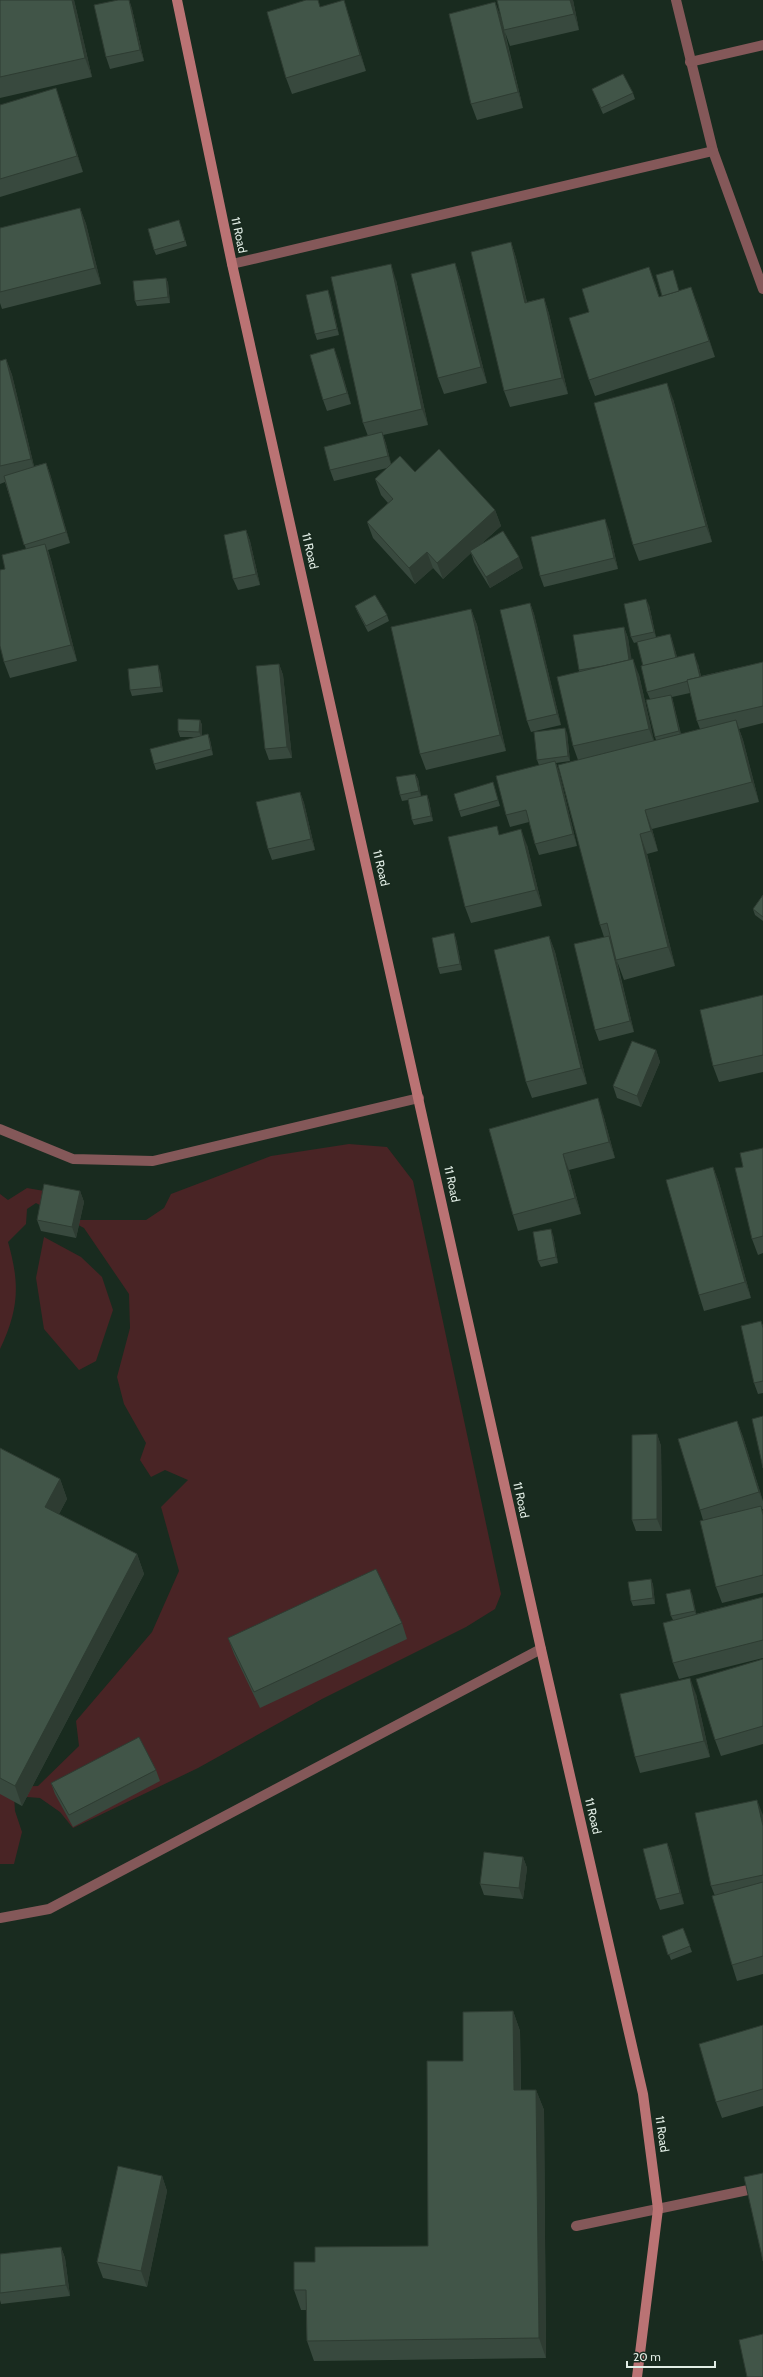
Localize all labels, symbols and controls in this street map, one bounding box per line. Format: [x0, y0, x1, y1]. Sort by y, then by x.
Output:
street label: 11 Road [228, 215, 251, 254]
street label: 11 Road [299, 531, 322, 570]
street label: 11 Road [370, 848, 393, 887]
street label: 11 Road [441, 1164, 464, 1203]
street label: 11 Road [510, 1480, 533, 1519]
street label: 11 Road [582, 1796, 605, 1835]
street label: 11 Road [653, 2115, 672, 2153]
scale bar [627, 2343, 715, 2369]
text: 20 m [633, 2349, 661, 2364]

